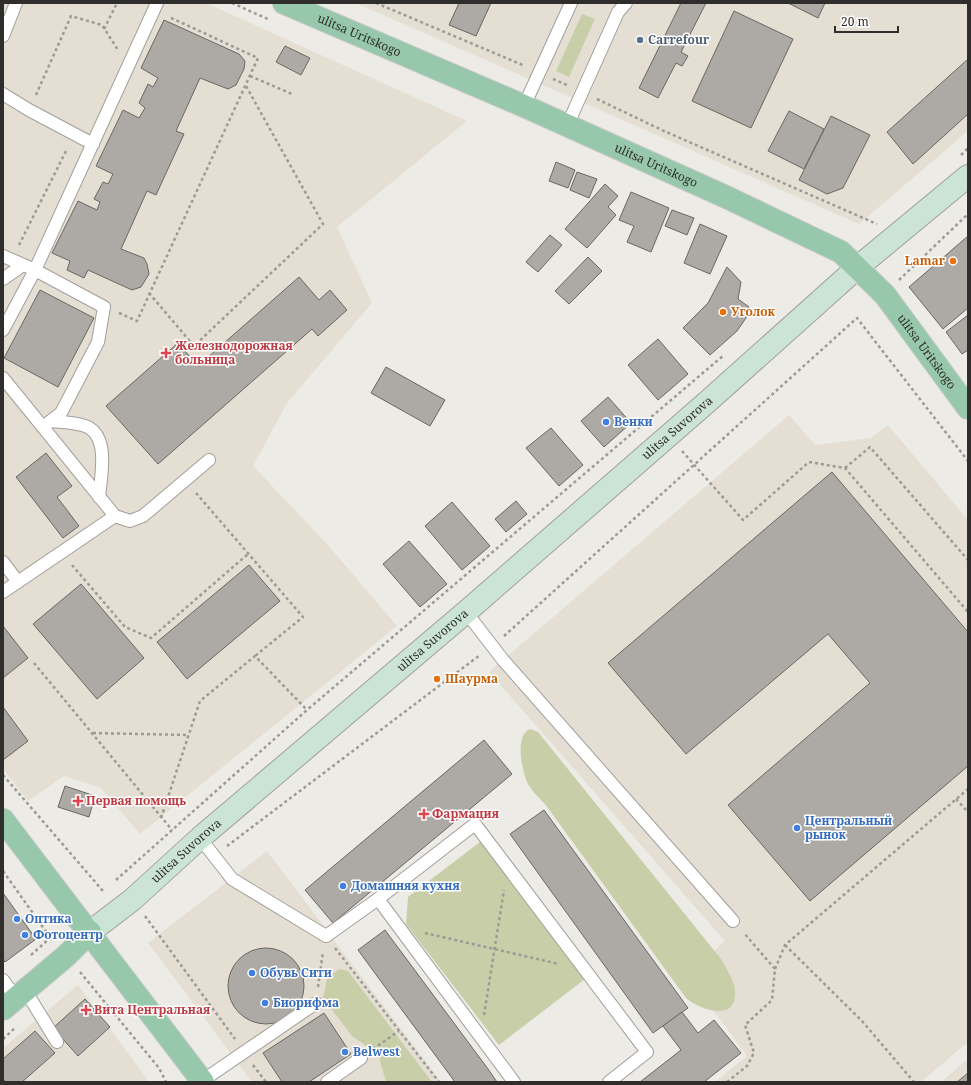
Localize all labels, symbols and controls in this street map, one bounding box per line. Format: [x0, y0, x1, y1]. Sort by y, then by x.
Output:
scale bar [835, 8, 898, 34]
street label: ulitsa Uritskogo [315, 9, 404, 60]
text: 20 m [841, 13, 869, 30]
place label: Carrefour [648, 31, 710, 48]
marker: Carrefour [635, 35, 645, 45]
street label: ulitsa Uritskogo [612, 139, 701, 191]
place label: Lamar [905, 252, 946, 269]
marker: Lamar [948, 256, 958, 266]
place label: Уголок [731, 303, 775, 320]
marker: Уголок [718, 307, 728, 317]
street label: ulitsa Uritskogo [894, 310, 960, 393]
place label: Железнодорожная больница [175, 337, 293, 368]
marker: Железнодорожная больница [160, 347, 172, 359]
street label: ulitsa Suvorova [638, 392, 716, 463]
place label: Венки [614, 413, 653, 430]
marker: Венки [601, 417, 611, 427]
street label: ulitsa Suvorova [393, 605, 472, 675]
place label: Шаурма [445, 670, 498, 687]
marker: Шаурма [432, 674, 442, 684]
place label: Первая помощь [86, 792, 186, 809]
marker: Первая помощь [73, 796, 83, 806]
place label: Фармация [432, 805, 500, 822]
marker: Фармация [419, 809, 429, 819]
place label: Центральный рынок [805, 812, 892, 843]
street label: ulitsa Suvorova [147, 814, 225, 887]
marker: Центральный рынок [792, 823, 802, 833]
place label: Домашняя кухня [351, 877, 460, 894]
marker: Домашняя кухня [338, 881, 348, 891]
place label: Оптика [25, 910, 72, 927]
marker: Оптика [12, 914, 22, 924]
place label: Фотоцентр [33, 926, 103, 943]
marker: Фотоцентр [20, 930, 30, 940]
place label: Обувь Сити [260, 964, 332, 981]
marker: Обувь Сити [247, 968, 257, 978]
place label: Биорифма [273, 994, 339, 1011]
marker: Биорифма [260, 998, 270, 1008]
place label: Вита Центральная [94, 1001, 211, 1018]
marker: Вита Центральная [81, 1005, 91, 1015]
place label: Belwest [353, 1043, 400, 1060]
marker: Belwest [340, 1047, 350, 1057]

